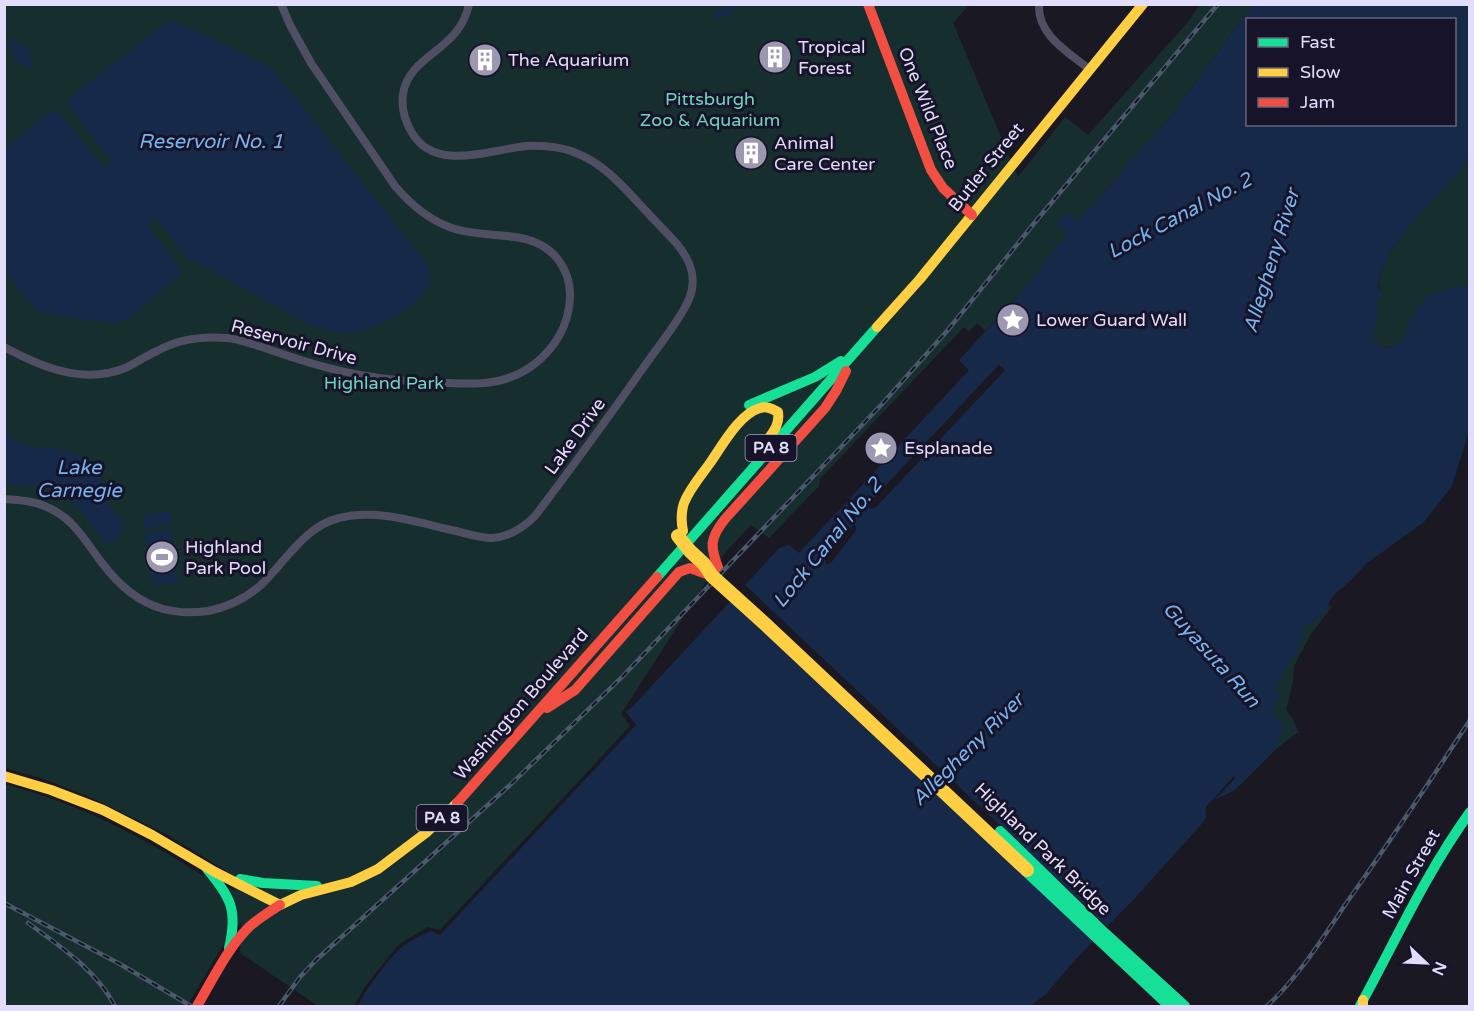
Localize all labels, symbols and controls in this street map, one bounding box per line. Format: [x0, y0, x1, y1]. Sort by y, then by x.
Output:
legend [1246, 18, 1456, 126]
text: Fast [1300, 31, 1335, 53]
place label: Tropical Forest [798, 36, 865, 79]
building icon: Tropical Forest [757, 39, 793, 75]
building icon: The Aquarium [467, 42, 503, 78]
street label: One Wild Place [894, 44, 962, 172]
place label: The Aquarium [508, 49, 629, 71]
text: Slow [1300, 61, 1341, 83]
park label: Pittsburgh Zoo & Aquarium [640, 88, 780, 131]
text: Jam [1300, 91, 1335, 113]
street label: Butler Street [944, 118, 1029, 216]
water label: Reservoir No. 1 [138, 130, 284, 154]
place label: Animal Care Center [774, 132, 875, 175]
building icon: Animal Care Center [733, 135, 769, 171]
water label: Lock Canal No. 2 [1104, 167, 1257, 264]
water label: Allegheny River [1239, 184, 1306, 336]
place icon: Lower Guard Wall [995, 302, 1031, 338]
place label: Lower Guard Wall [1036, 309, 1187, 331]
street label: Reservoir Drive [229, 315, 359, 369]
park label: Highland Park [324, 372, 444, 394]
street label: Lake Drive [540, 393, 610, 479]
place icon: Esplanade [863, 430, 899, 466]
road number: PA 8 [746, 435, 796, 461]
place label: Esplanade [904, 437, 993, 459]
water label: Lake Carnegie [36, 456, 123, 503]
water label: Lock Canal No. 2 [768, 472, 889, 613]
place label: Highland Park Pool [185, 536, 266, 579]
sports icon: Highland Park Pool [144, 539, 180, 575]
water label: Guyasuta Run [1157, 597, 1265, 713]
street label: Washington Boulevard [449, 624, 593, 784]
water label: Allegheny River [907, 687, 1031, 811]
street label: Highland Park Bridge [970, 778, 1116, 920]
road number: PA 8 [416, 805, 468, 831]
street label: Main Street [1377, 825, 1445, 923]
north arrow [1396, 933, 1456, 993]
text: N [1427, 959, 1451, 978]

